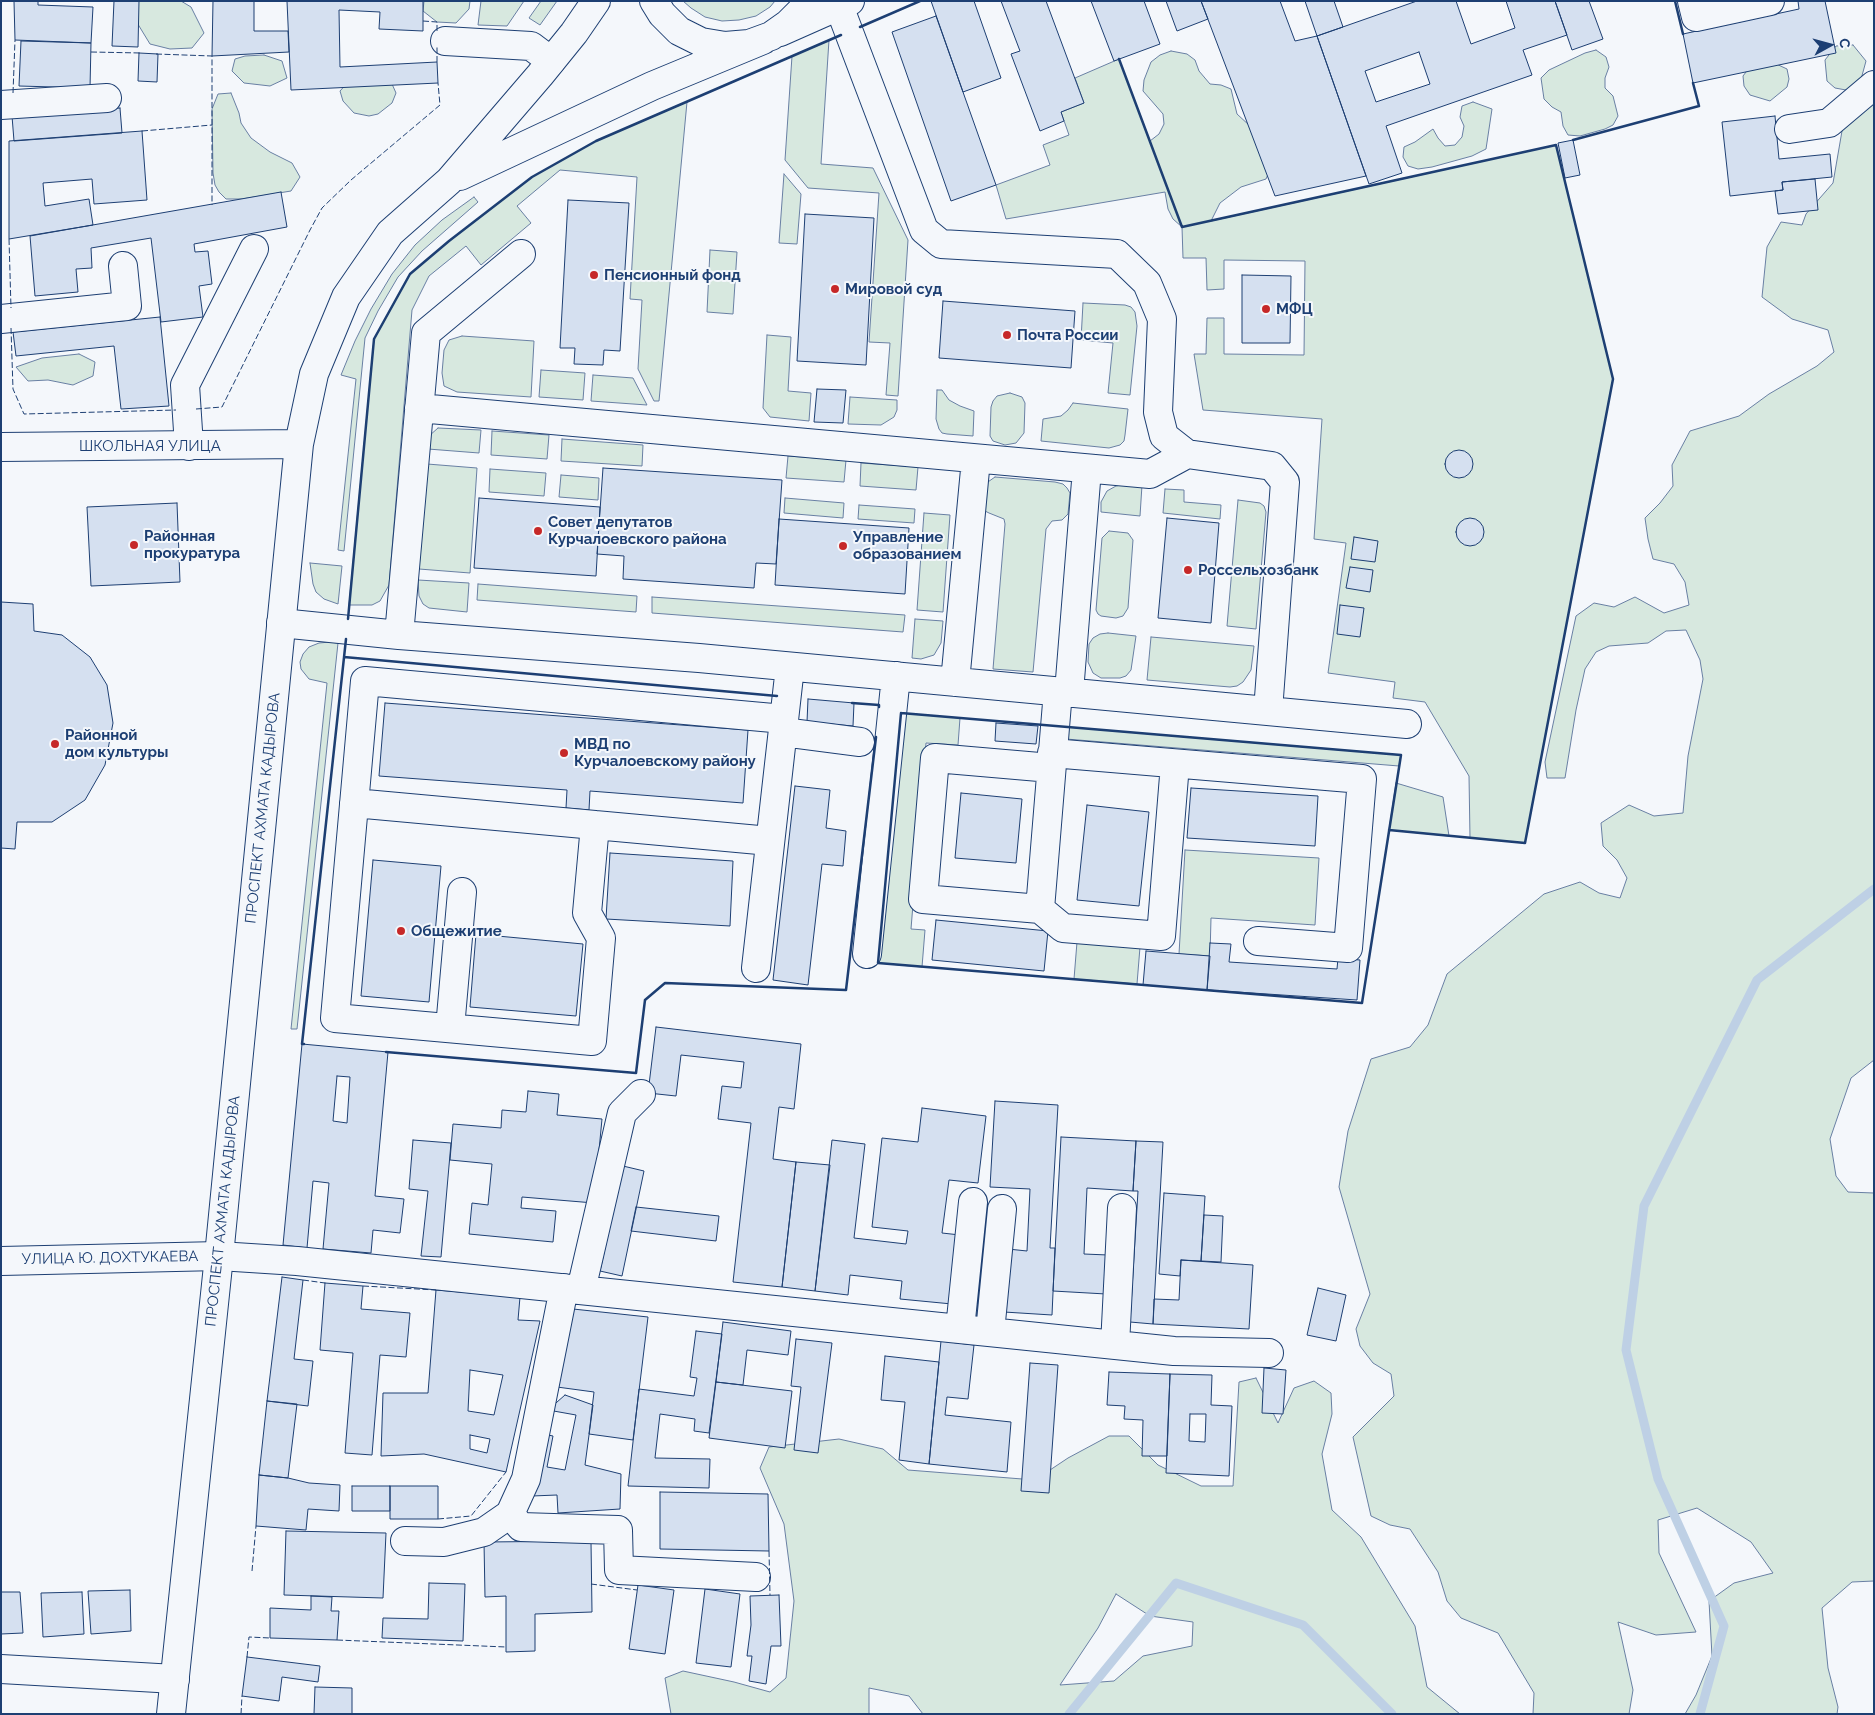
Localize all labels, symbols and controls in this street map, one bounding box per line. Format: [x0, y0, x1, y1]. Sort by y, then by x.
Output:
north arrow [1805, 20, 1855, 70]
text: С [1836, 37, 1853, 49]
place label: Пенсионный фонд [604, 266, 741, 284]
marker: Пенсионный фонд [588, 269, 600, 281]
place label: Мировой суд [845, 280, 942, 298]
marker: Мировой суд [829, 283, 841, 295]
place label: МФЦ [1276, 300, 1313, 318]
marker: МФЦ [1260, 303, 1272, 315]
place label: Почта России [1017, 326, 1119, 344]
marker: Почта России [1001, 329, 1013, 341]
street label: ШКОЛЬНАЯ УЛИЦА [79, 437, 221, 455]
place label: Совет депутатов Курчалоевского района [548, 513, 727, 548]
marker: Совет депутатов Курчалоевского района [532, 525, 544, 537]
place label: Районная прокуратура [144, 527, 240, 562]
place label: Управление образованием [853, 528, 961, 563]
marker: Районная прокуратура [128, 539, 140, 551]
marker: Управление образованием [837, 540, 849, 552]
place label: Россельхозбанк [1198, 561, 1319, 579]
marker: Россельхозбанк [1182, 564, 1194, 576]
street label: ПРОСПЕКТ АХМАТА КАДЫРОВА [242, 692, 284, 924]
place label: Районной дом культуры [65, 726, 168, 761]
place label: МВД по Курчалоевскому району [574, 735, 756, 770]
marker: Районной дом культуры [49, 738, 61, 750]
marker: МВД по Курчалоевскому району [558, 747, 570, 759]
place label: Общежитие [411, 922, 502, 940]
marker: Общежитие [395, 925, 407, 937]
street label: ПРОСПЕКТ АХМАТА КАДЫРОВА [202, 1095, 244, 1327]
street label: УЛИЦА Ю. ДОХТУКАЕВА [22, 1247, 198, 1269]

